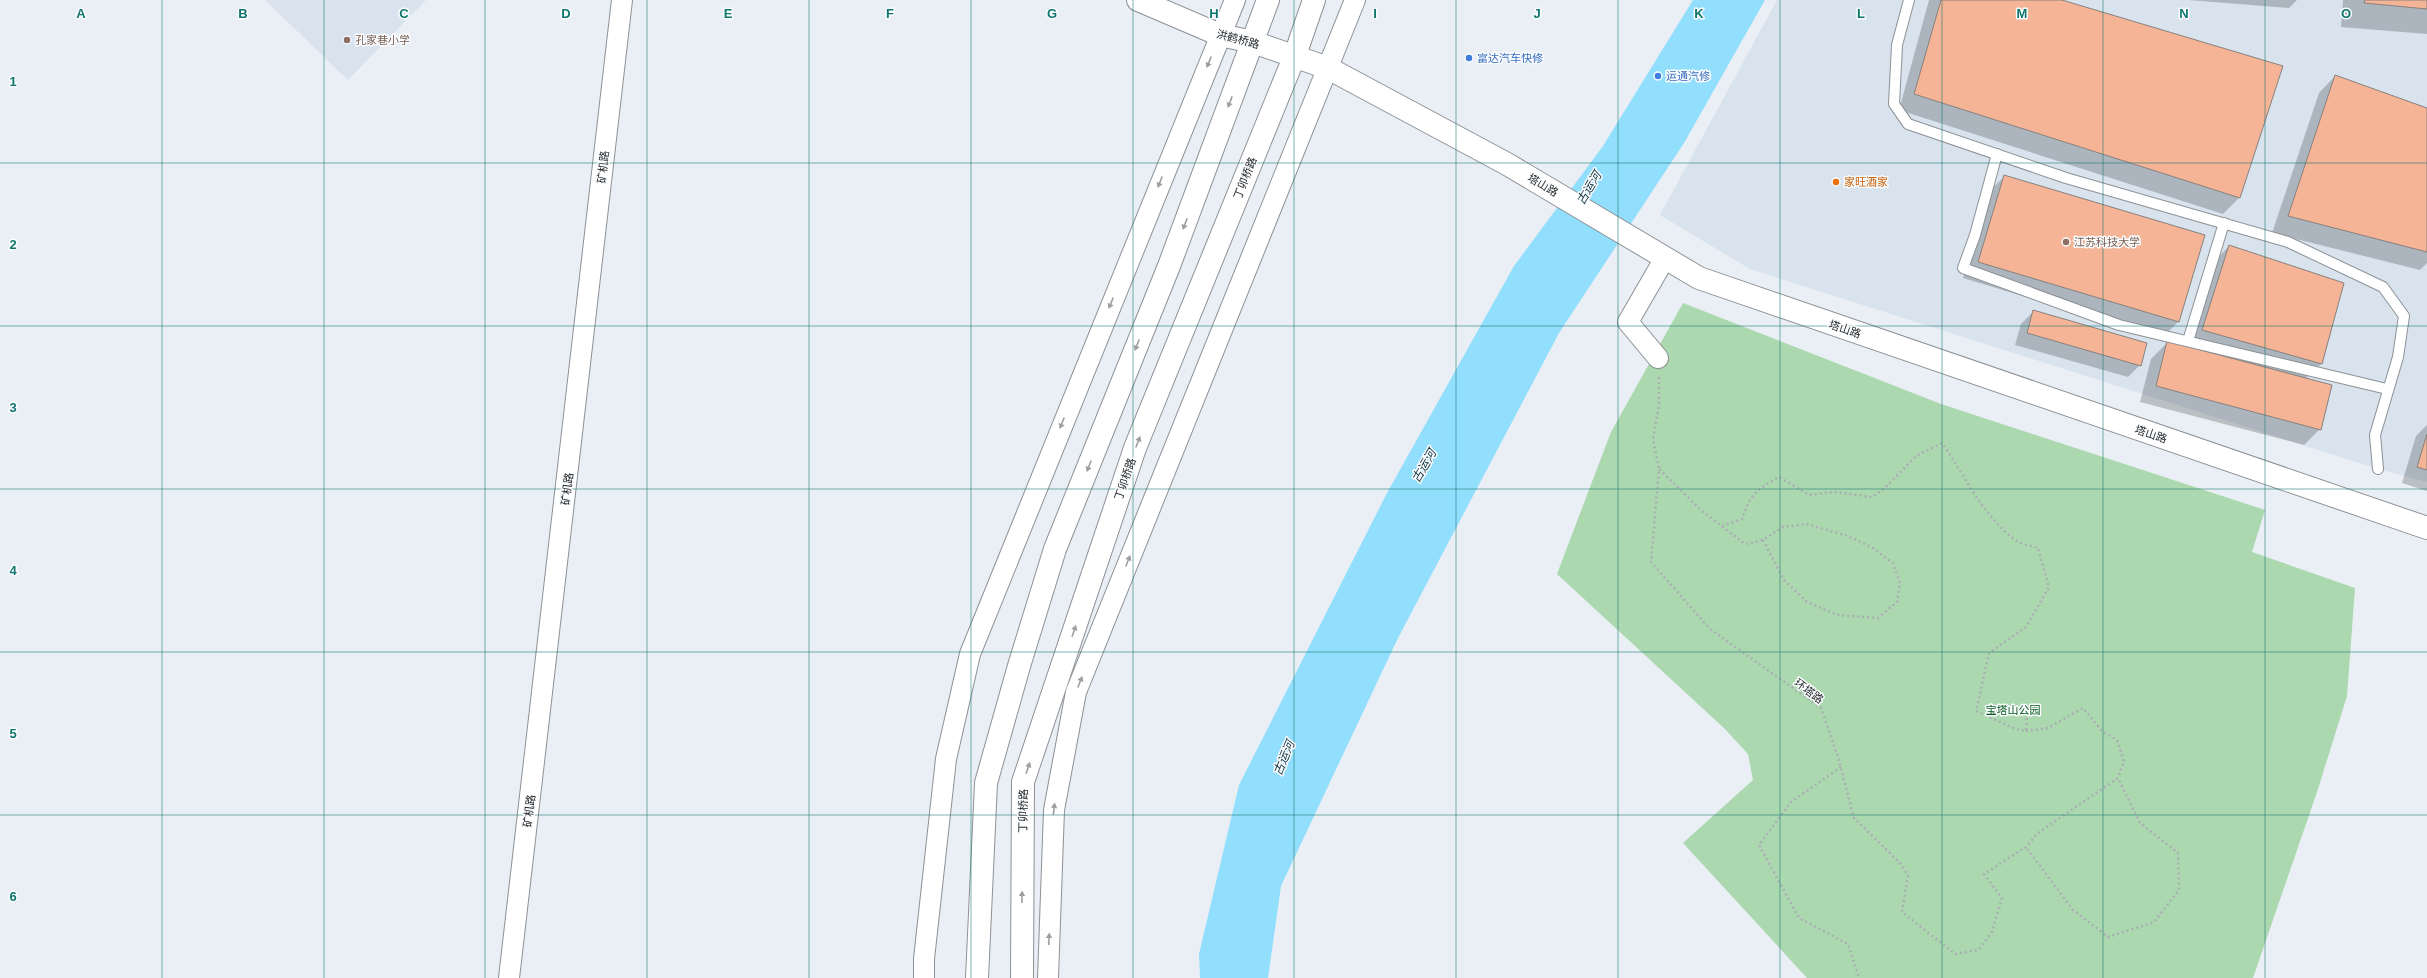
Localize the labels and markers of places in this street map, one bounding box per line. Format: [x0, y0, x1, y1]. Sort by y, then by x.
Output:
place label: 孔家巷小学 [355, 34, 410, 46]
marker: 孔家巷小学 [342, 35, 352, 45]
place label: 富达汽车快修 [1477, 52, 1543, 64]
marker: 富达汽车快修 [1464, 53, 1474, 63]
place label: 运通汽修 [1666, 70, 1710, 82]
marker: 运通汽修 [1653, 71, 1663, 81]
place label: 家旺酒家 [1844, 176, 1888, 188]
marker: 家旺酒家 [1831, 177, 1841, 187]
place label: 江苏科技大学 [2074, 236, 2140, 248]
marker: 江苏科技大学 [2061, 237, 2071, 247]

